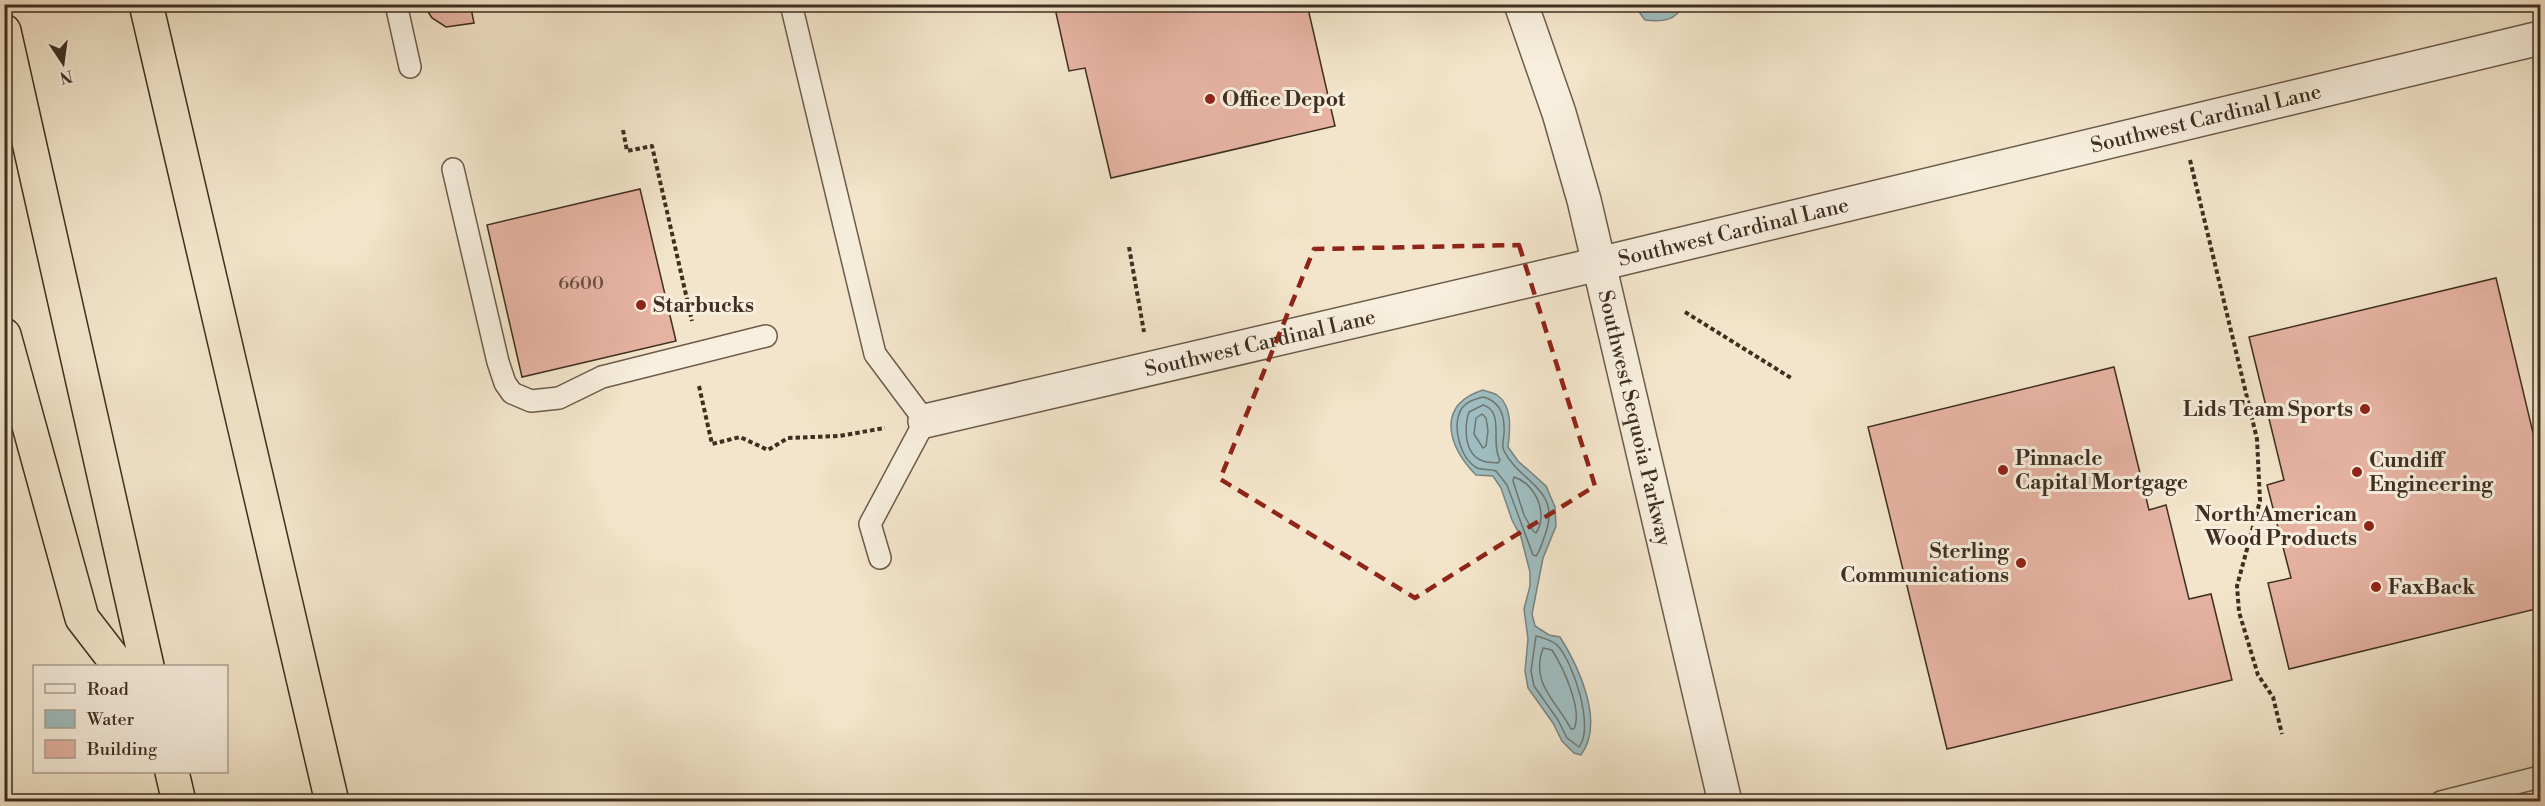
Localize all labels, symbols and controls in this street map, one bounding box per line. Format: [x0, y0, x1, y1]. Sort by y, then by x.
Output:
north arrow [33, 33, 93, 93]
text: N [57, 65, 75, 88]
street label: Southwest Cardinal Lane [2088, 79, 2324, 159]
place label: Office Depot [1222, 87, 1346, 113]
marker: Office Depot [1203, 92, 1217, 106]
street label: Southwest Cardinal Lane [1615, 193, 1851, 273]
house number: 6600 [558, 272, 604, 295]
street label: Southwest Sequoia Parkway [1592, 288, 1677, 550]
place label: Starbucks [653, 293, 754, 319]
marker: Starbucks [634, 298, 648, 312]
street label: Southwest Cardinal Lane [1142, 304, 1378, 383]
place label: Lids Team Sports [2183, 397, 2353, 423]
marker: Lids Team Sports [2358, 402, 2372, 416]
place label: Pinnacle Capital Mortgage [2015, 446, 2188, 496]
place label: Cundiff Engineering [2369, 448, 2494, 498]
marker: Pinnacle Capital Mortgage [1996, 463, 2010, 477]
marker: Cundiff Engineering [2350, 465, 2364, 479]
place label: North American Wood Products [2195, 502, 2357, 552]
marker: North American Wood Products [2362, 519, 2376, 533]
place label: Sterling Communications [1840, 539, 2010, 589]
marker: Sterling Communications [2014, 556, 2028, 570]
place label: FaxBack [2388, 575, 2476, 601]
marker: FaxBack [2369, 580, 2383, 594]
legend [33, 665, 228, 773]
text: Road [87, 678, 130, 701]
text: Water [86, 708, 135, 731]
text: Building [86, 738, 158, 761]

